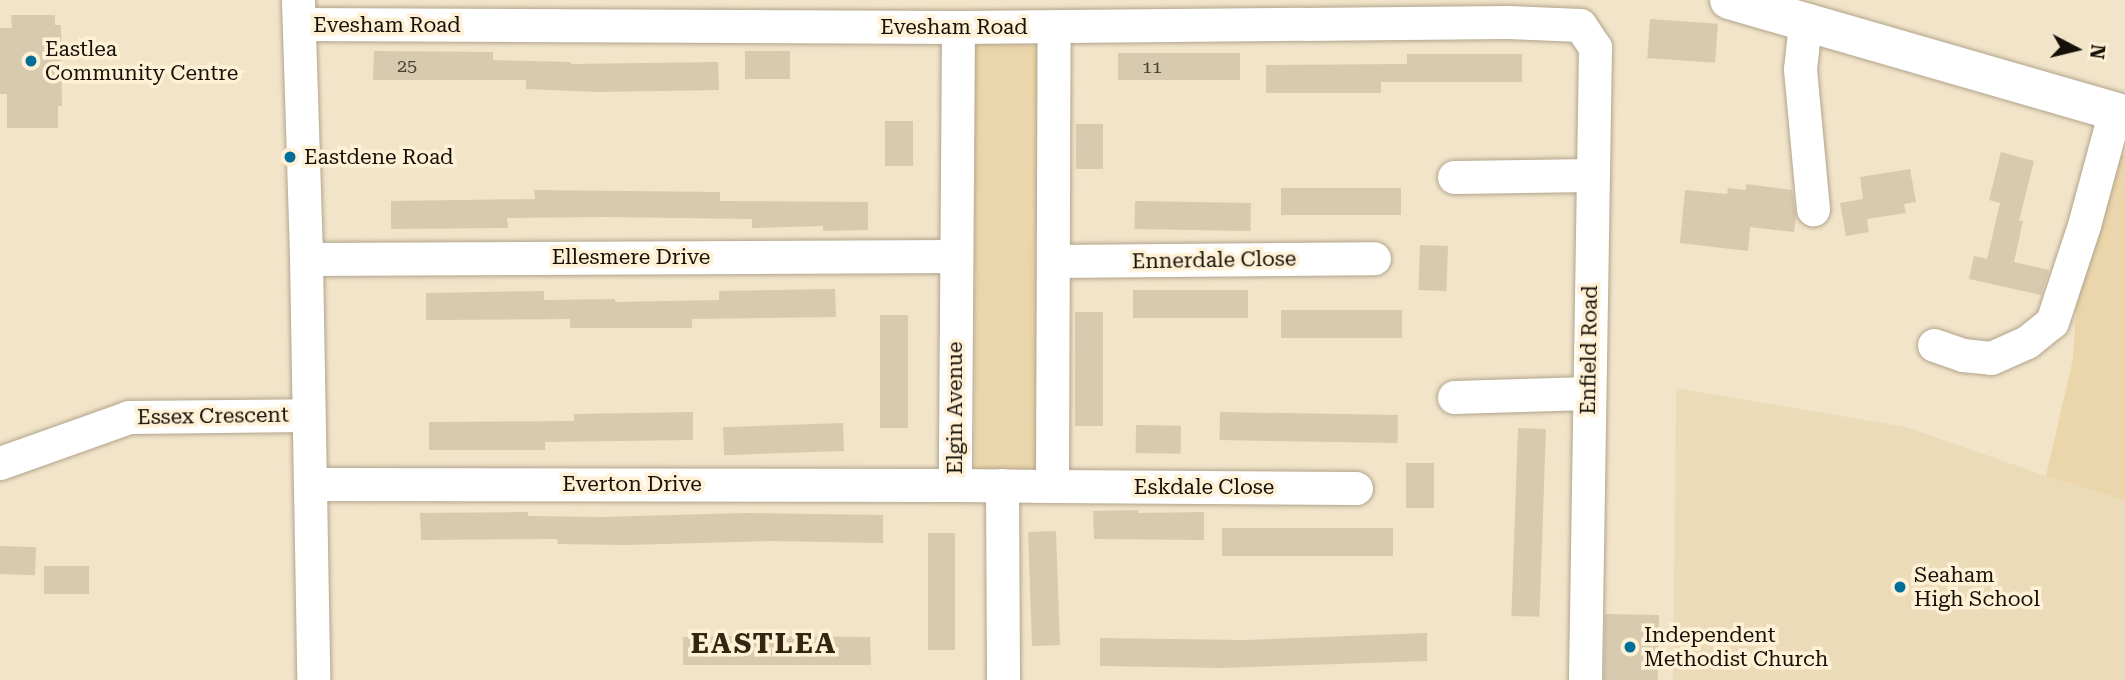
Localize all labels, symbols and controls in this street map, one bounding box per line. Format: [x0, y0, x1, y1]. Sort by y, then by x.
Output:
street label: Evesham Road [313, 12, 461, 38]
street label: Evesham Road [880, 14, 1028, 40]
north arrow [2041, 14, 2111, 84]
place label: Eastlea Community Centre [45, 36, 238, 86]
text: N [2085, 43, 2110, 60]
marker: Eastlea Community Centre [23, 53, 39, 69]
house number: 25 [397, 55, 417, 77]
house number: 11 [1142, 56, 1162, 78]
place label: Eastdene Road [304, 144, 454, 170]
marker: Eastdene Road [282, 149, 298, 165]
street label: Ellesmere Drive [552, 244, 710, 270]
street label: Ennerdale Close [1132, 246, 1296, 274]
street label: Enfield Road [1575, 285, 1603, 415]
street label: Elgin Avenue [942, 342, 968, 474]
street label: Essex Crescent [137, 402, 289, 430]
street label: Everton Drive [562, 471, 702, 497]
street label: Eskdale Close [1134, 474, 1274, 500]
place label: Seaham High School [1914, 562, 2040, 612]
marker: Seaham High School [1892, 579, 1908, 595]
place label: Independent Methodist Church [1644, 622, 1828, 672]
district label: EASTLEA [692, 627, 836, 661]
marker: Independent Methodist Church [1622, 639, 1638, 655]

